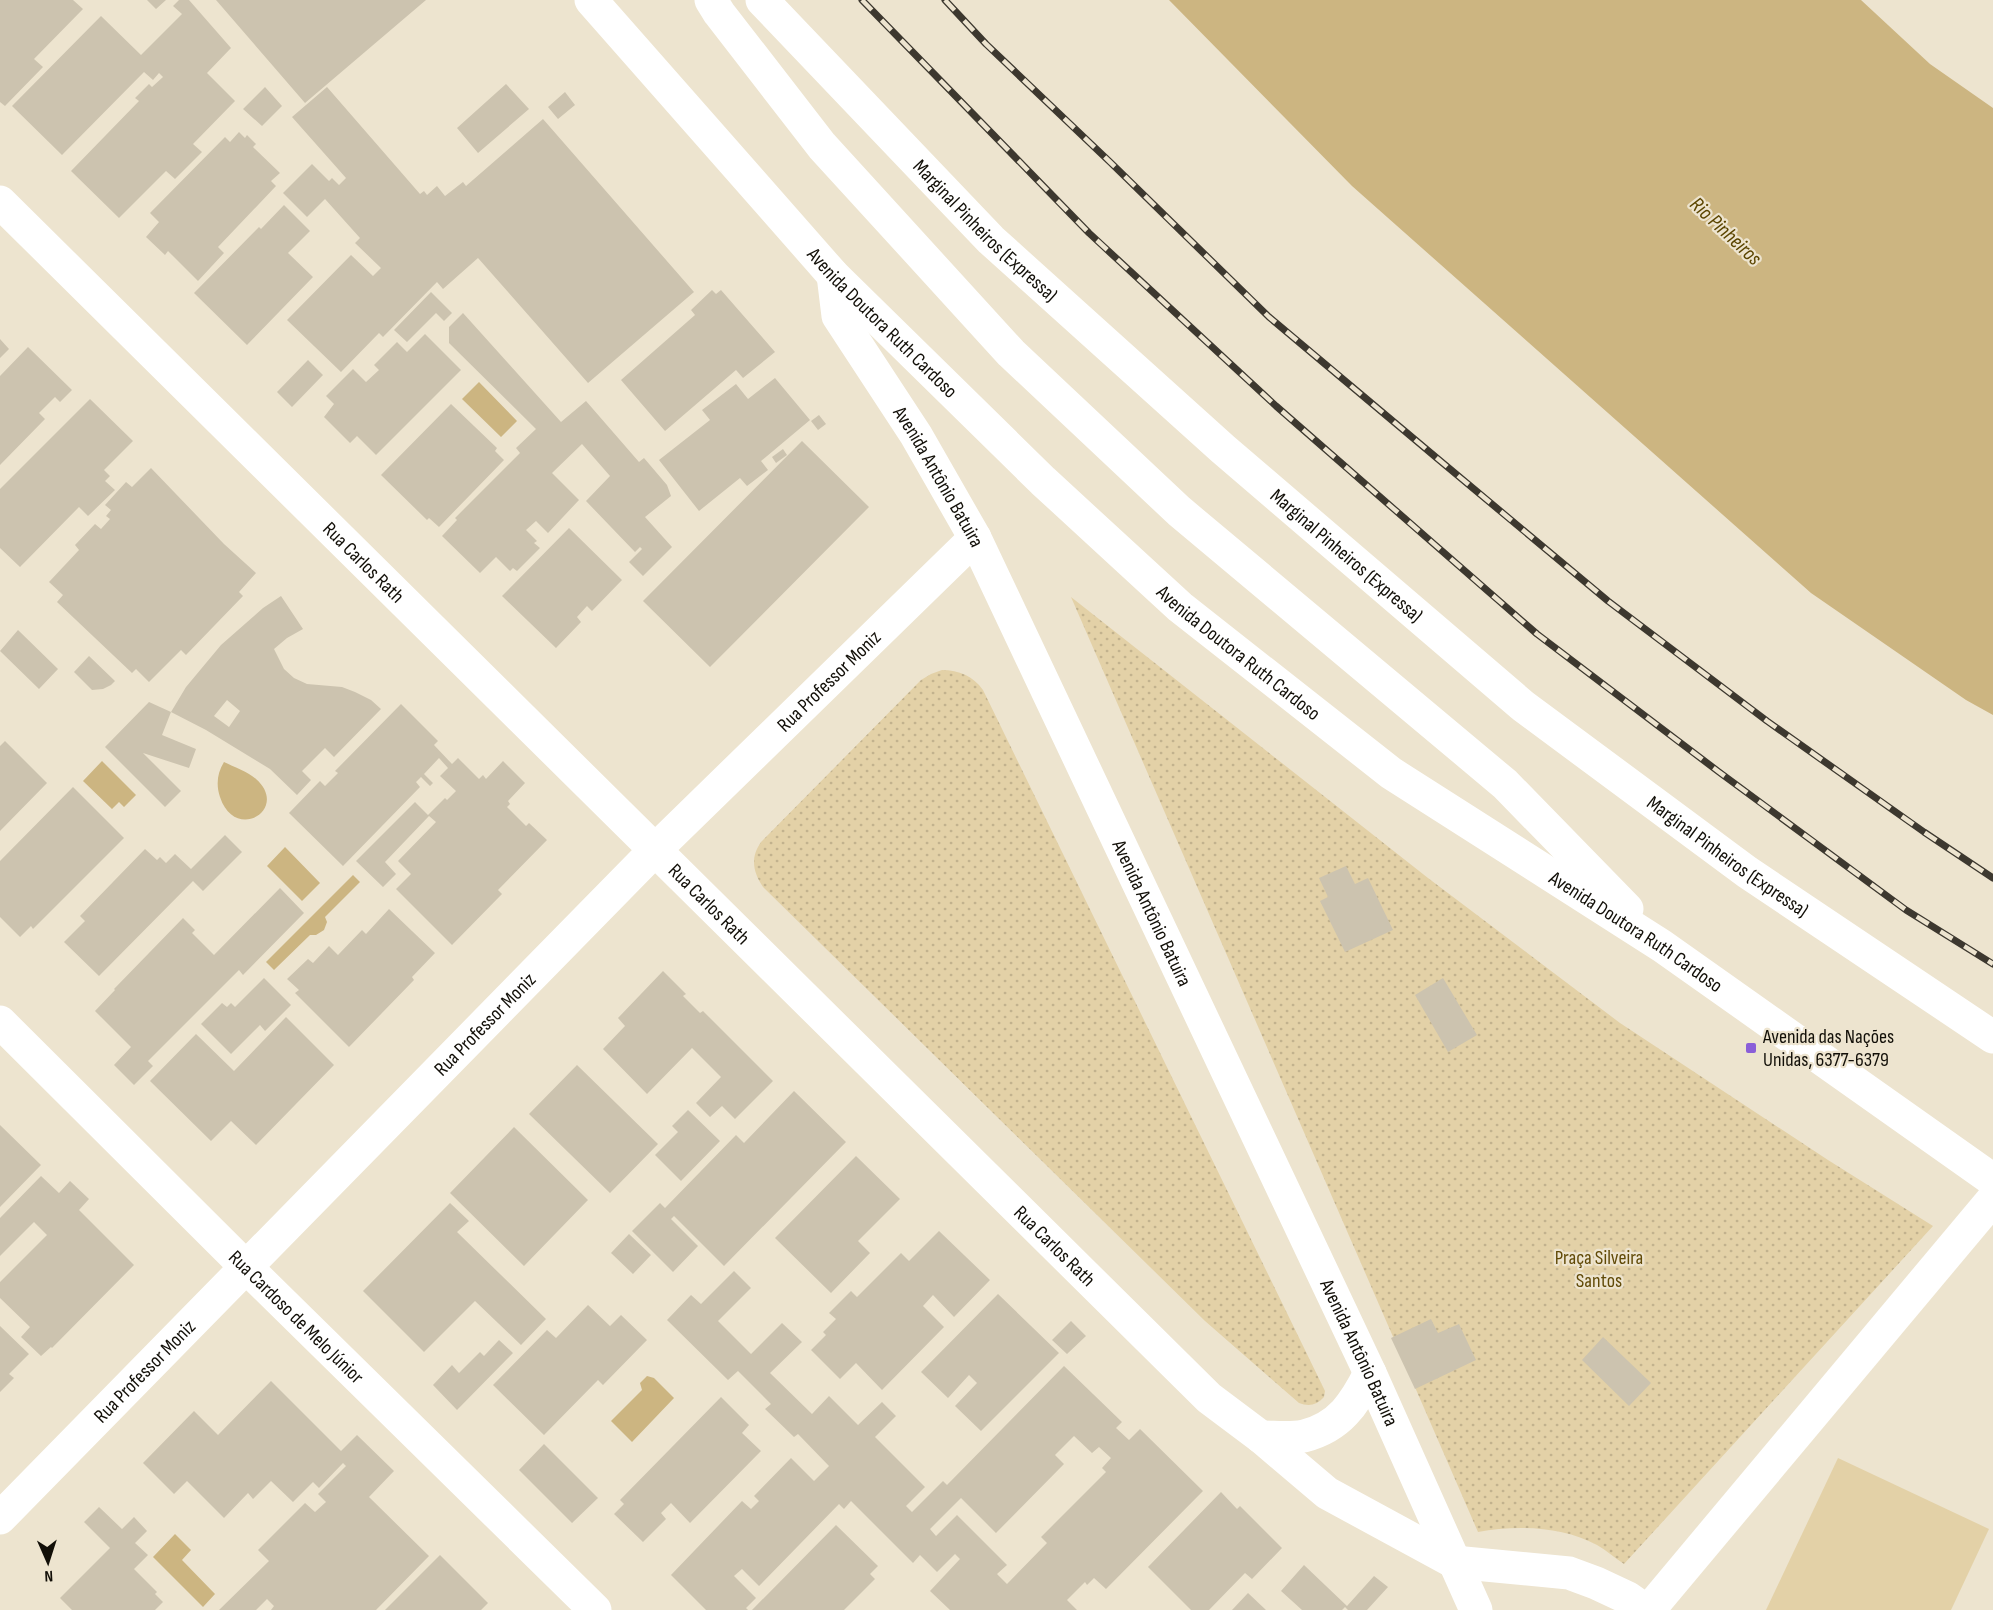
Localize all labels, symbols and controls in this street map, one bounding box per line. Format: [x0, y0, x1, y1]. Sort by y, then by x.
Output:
street label: Marginal Pinheiros (Expressa) [908, 155, 1062, 307]
water label: Rio Pinheiros [1685, 192, 1767, 271]
street label: Avenida Doutora Ruth Cardoso [801, 242, 962, 403]
street label: Avenida Antônio Batuira [887, 401, 989, 551]
street label: Marginal Pinheiros (Expressa) [1265, 484, 1427, 628]
street label: Rua Carlos Rath [317, 517, 409, 608]
street label: Avenida Doutora Ruth Cardoso [1151, 580, 1325, 726]
street label: Rua Professor Moniz [773, 626, 886, 737]
street label: Marginal Pinheiros (Expressa) [1642, 791, 1813, 923]
street label: Avenida Antônio Batuira [1106, 835, 1196, 990]
street label: Rua Carlos Rath [663, 859, 755, 950]
street label: Avenida Doutora Ruth Cardoso [1544, 866, 1727, 998]
street label: Rua Professor Moniz [429, 968, 541, 1081]
place label: Avenida das Nações Unidas, 6377-6379 [1762, 1025, 1894, 1072]
marker: Avenida das Nações Unidas, 6377-6379 [1744, 1041, 1758, 1055]
street label: Rua Carlos Rath [1008, 1201, 1100, 1292]
street label: Rua Cardoso de Melo Júnior [223, 1246, 369, 1389]
park label: Praça Silveira Santos [1555, 1246, 1643, 1293]
street label: Avenida Antônio Batuira [1314, 1275, 1403, 1430]
street label: Rua Professor Moniz [89, 1315, 201, 1428]
north arrow [18, 1532, 78, 1592]
text: N [44, 1566, 53, 1585]

